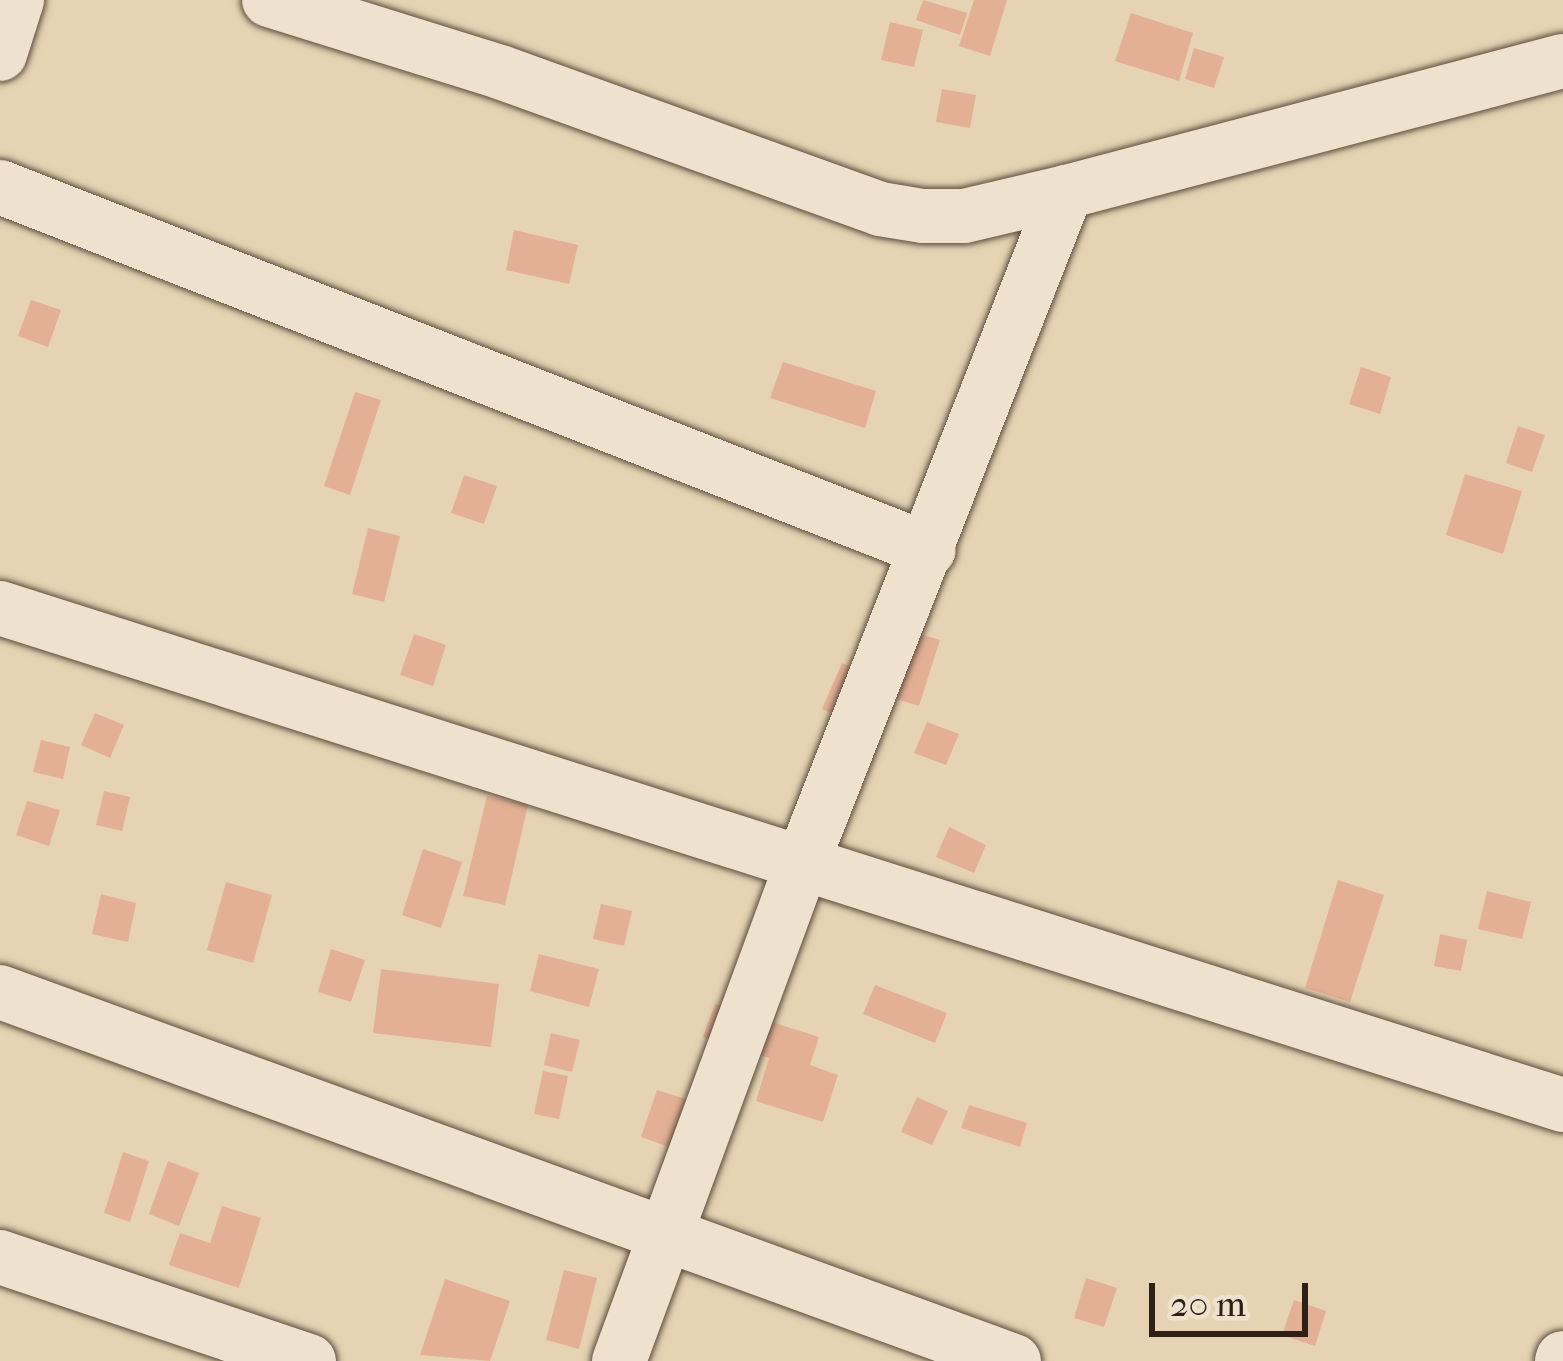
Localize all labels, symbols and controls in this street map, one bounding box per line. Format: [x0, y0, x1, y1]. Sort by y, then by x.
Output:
scale bar [1155, 1259, 1314, 1333]
text: 20 m [1170, 1283, 1246, 1325]

